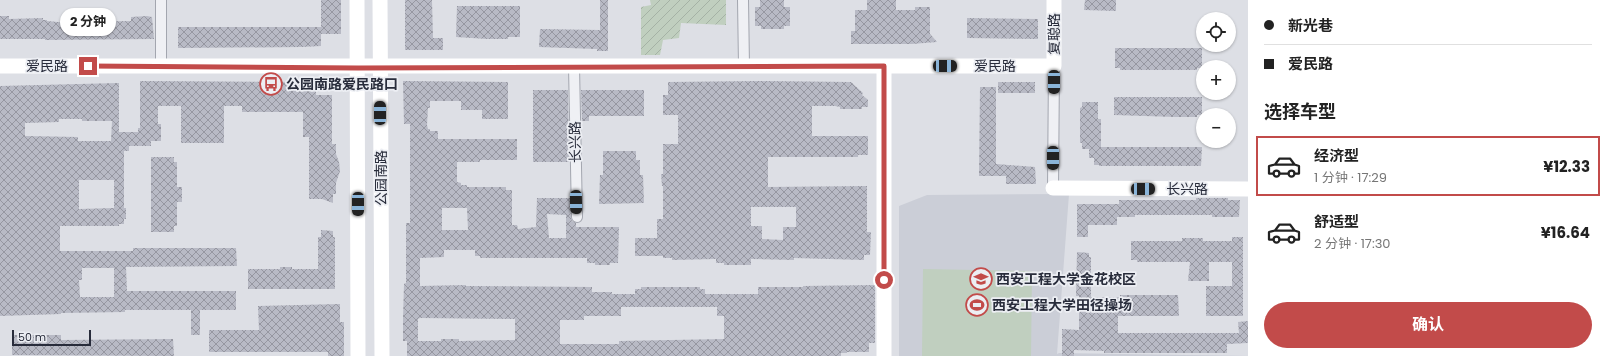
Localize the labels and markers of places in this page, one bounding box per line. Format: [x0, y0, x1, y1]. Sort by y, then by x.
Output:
bus stop icon: 公园南路爱民路口 [258, 71, 284, 97]
place label: 公园南路爱民路口 [286, 74, 398, 94]
school or university icon: 西安工程大学金花校区 [968, 266, 994, 292]
place label: 西安工程大学金花校区 [996, 269, 1136, 289]
sports icon: 西安工程大学田径操场 [964, 292, 990, 318]
place label: 西安工程大学田径操场 [992, 295, 1132, 315]

